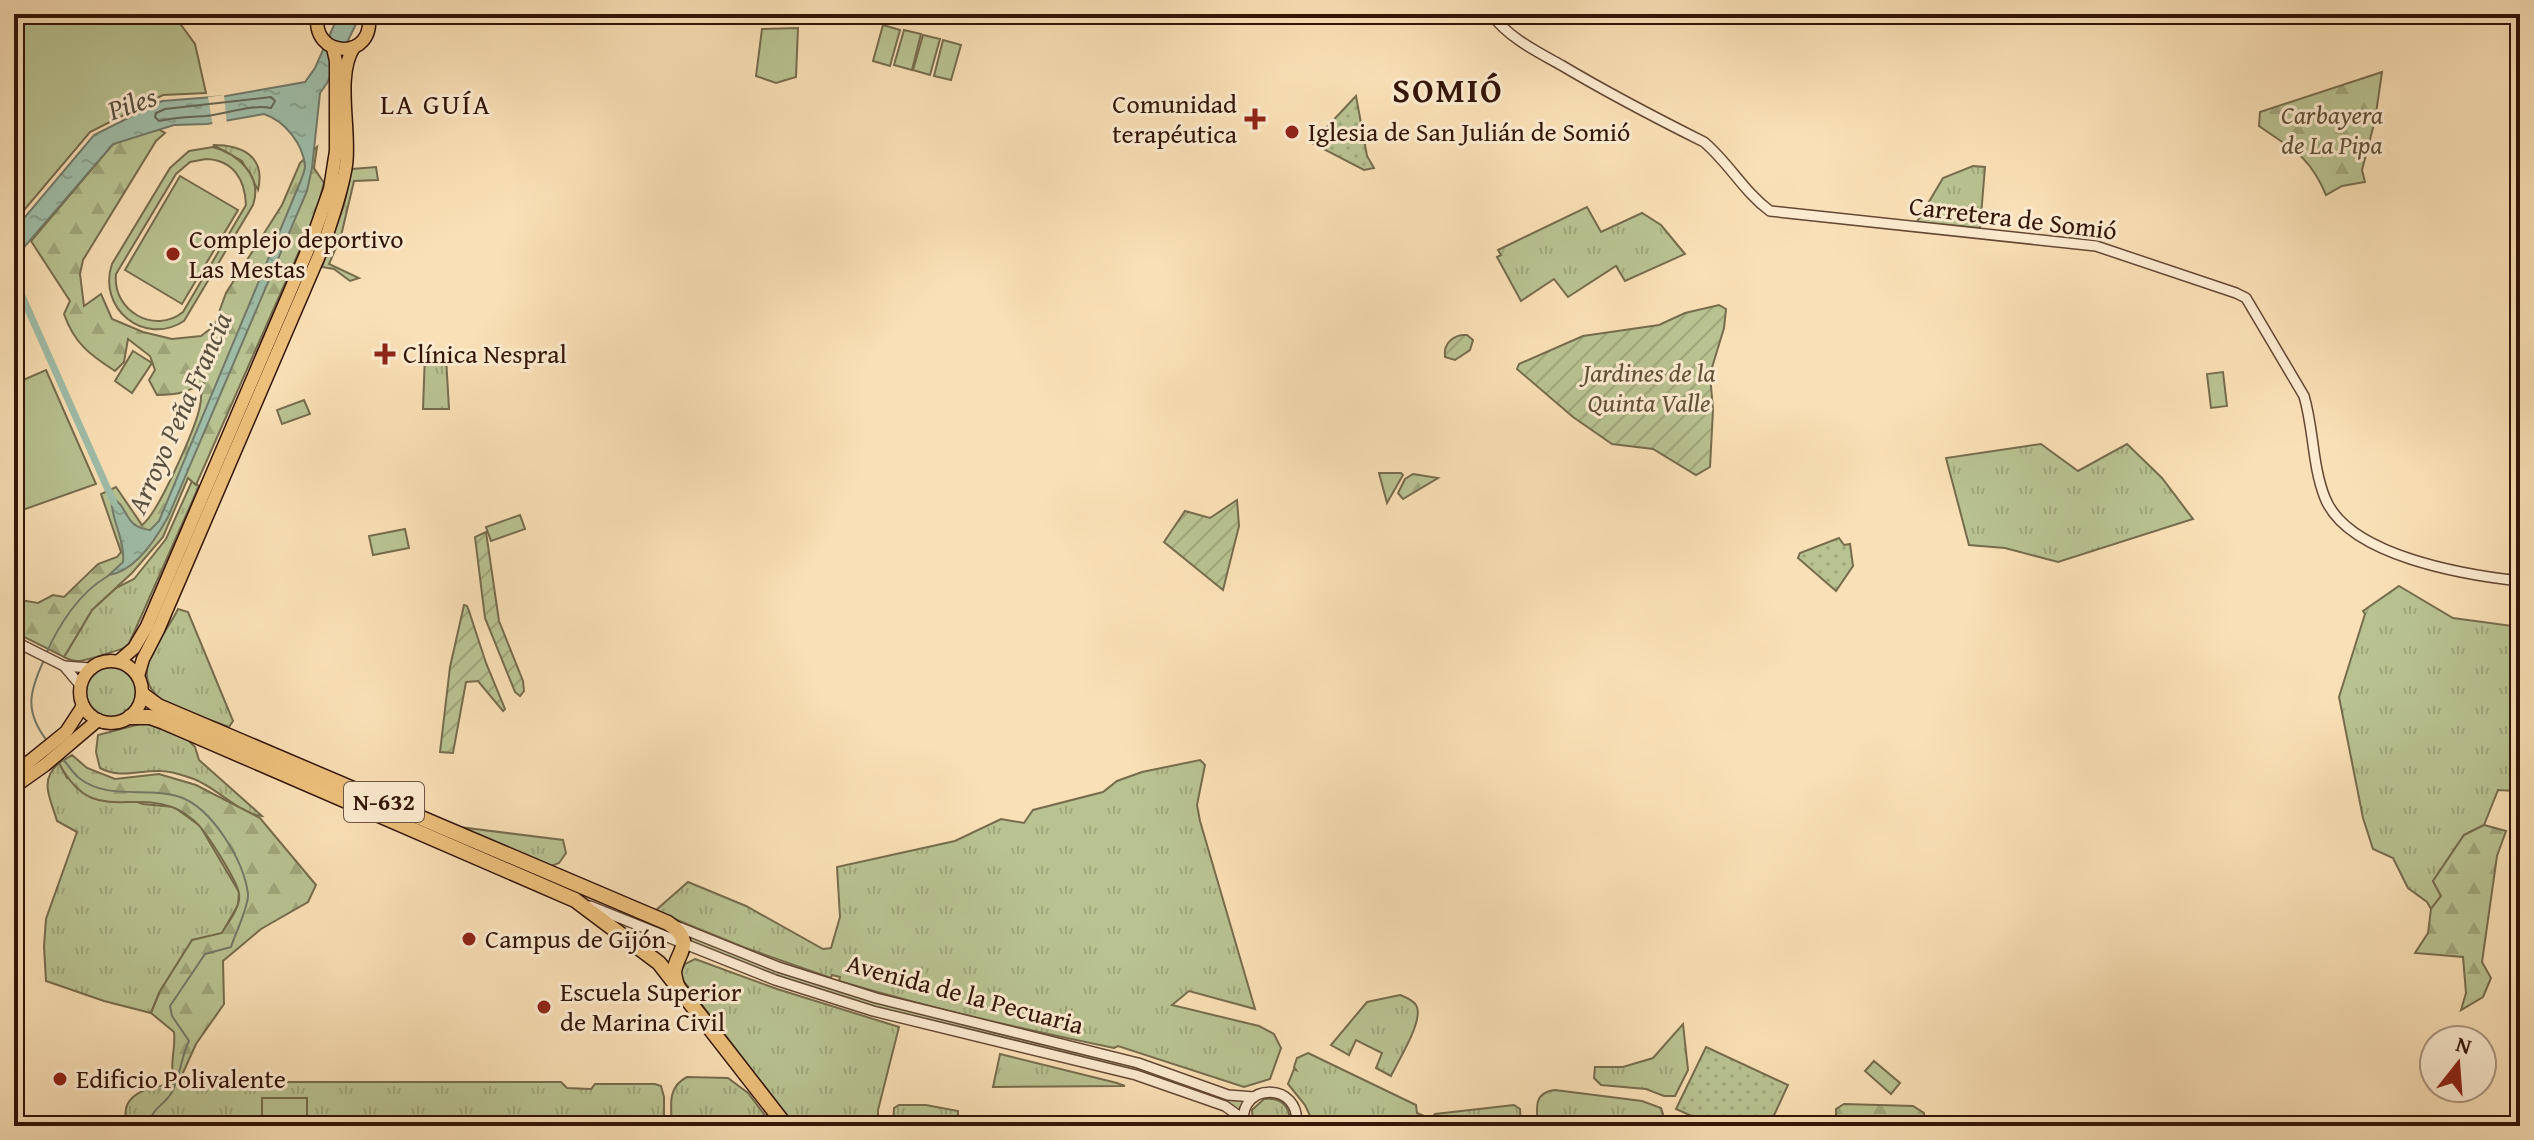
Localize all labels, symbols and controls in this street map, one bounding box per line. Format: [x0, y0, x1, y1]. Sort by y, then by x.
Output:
district label: SOMIÓ [1392, 65, 1504, 114]
water label: Piles [101, 75, 162, 130]
district label: LA GUÍA [380, 83, 492, 124]
place label: Comunidad terapéutica [1112, 84, 1238, 153]
park label: Carbayera de La Pipa [2281, 95, 2383, 164]
marker: Comunidad terapéutica [1244, 108, 1266, 130]
place label: Iglesia de San Julián de Somió [1308, 112, 1630, 151]
marker: Iglesia de San Julián de Somió [1283, 123, 1301, 141]
street label: Carretera de Somió [1907, 185, 2119, 250]
place label: Complejo deportivo Las Mestas [189, 219, 403, 288]
marker: Complejo deportivo Las Mestas [164, 245, 182, 263]
water label: Arroyo Peña Francia [115, 305, 241, 521]
place label: Clínica Nespral [403, 334, 567, 373]
marker: Clínica Nespral [374, 343, 396, 365]
park label: Jardines de la Quinta Valle [1579, 353, 1715, 422]
road number: N-632 [344, 782, 424, 822]
place label: Campus de Gijón [485, 919, 666, 958]
marker: Campus de Gijón [460, 930, 478, 948]
street label: Avenida de la Pecuaria [842, 943, 1089, 1044]
place label: Escuela Superior de Marina Civil [560, 972, 742, 1041]
marker: Escuela Superior de Marina Civil [535, 998, 553, 1016]
north arrow [2418, 1024, 2498, 1104]
text: N [2452, 1027, 2476, 1062]
place label: Edificio Polivalente [76, 1059, 286, 1098]
marker: Edificio Polivalente [51, 1070, 69, 1088]

